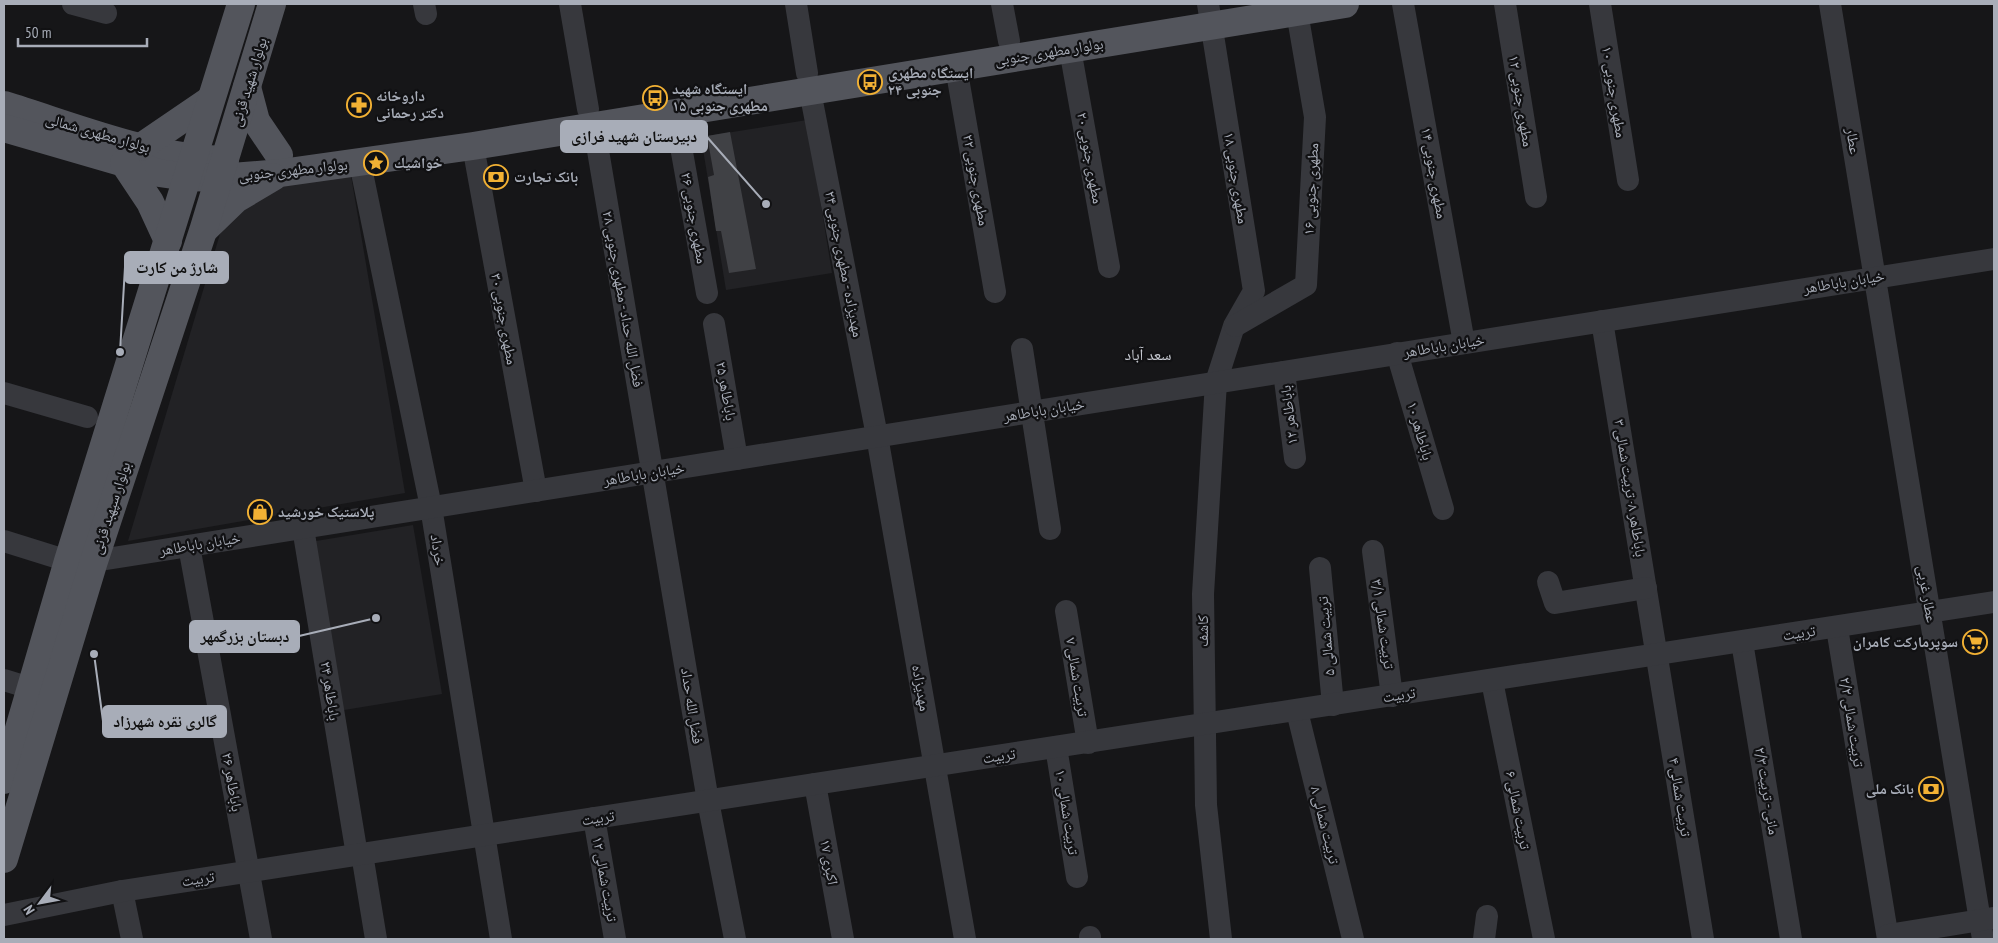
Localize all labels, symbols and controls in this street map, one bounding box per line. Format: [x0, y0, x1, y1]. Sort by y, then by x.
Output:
scale bar [18, 15, 146, 47]
text: 50 m [25, 23, 51, 42]
street label: بولوار مطهری جنوبی [993, 34, 1105, 70]
street label: بولوار شهید قرنی [226, 35, 272, 129]
street label: مطهری جنوبی ۱۰ [1597, 45, 1631, 139]
street label: مطهری جنوبی ۱۲ [1504, 54, 1538, 148]
place label: ایستگاه مطهری جنوبی ۲۴ [888, 63, 973, 99]
bus stop icon: ایستگاه مطهری جنوبی ۲۴ [857, 69, 883, 95]
place label: ایستگاه شهید مطهری جنوبی ۱۵ [672, 79, 768, 115]
bus stop icon: ایستگاه شهید مطهری جنوبی ۱۵ [642, 85, 668, 111]
place label: داروخانه دکتر رحمانی [376, 86, 444, 122]
pharmacy icon: داروخانه دکتر رحمانی [346, 92, 372, 118]
street label: بولوار مطهری شمالی [43, 109, 153, 157]
street label: مطهری جنوبی ۲۰ [1072, 111, 1108, 205]
callout: دبیرستان شهید فرازی [561, 121, 707, 152]
street label: عطار [1842, 125, 1865, 156]
text: دبیرستان شهید فرازی [571, 126, 697, 146]
street label: مطهری جنوبی ۱۴ [1416, 126, 1452, 220]
street label: مطهری جنوبی ۱۸ [1219, 131, 1253, 225]
street label: مطهری جنوبی ۲۲ [958, 133, 994, 227]
street label: مطهری جنوبی ۱۶ [1299, 142, 1323, 236]
place icon: خواشيك [363, 150, 389, 176]
place label: خواشيك [394, 153, 443, 172]
street label: بولوار مطهری جنوبی [237, 154, 349, 186]
bank icon: بانک تجارت [483, 164, 509, 190]
place label: بانک تجارت [514, 167, 578, 186]
street label: مطهری جنوبی ۲۶ [676, 171, 712, 265]
street label: مهدیزاده - مطهری جنوبی ۲۴ [820, 189, 868, 339]
street label: فضل الله حداد - مطهری جنوبی ۲۸ [598, 209, 648, 389]
callout: شارژ من کارت [125, 252, 228, 283]
text: شارژ من کارت [136, 257, 218, 277]
street label: خیابان باباطاهر [1801, 266, 1886, 298]
street label: مطهری جنوبی ۳۰ [486, 272, 522, 366]
street label: خیابان باباطاهر [1401, 330, 1486, 362]
district label: سعد آباد [1124, 344, 1172, 364]
street label: باباطاهر ۲۵ [712, 360, 741, 422]
street label: باباطاهر ۱۲ [1275, 384, 1302, 446]
street label: خیابان باباطاهر [1001, 394, 1086, 426]
street label: باباطاهر ۱۰ [1403, 399, 1438, 462]
street label: باباطاهر ۸- تربیت شمالی ۳ [1609, 418, 1651, 558]
street label: خیابان باباطاهر [601, 458, 686, 490]
street label: بولوار سپهبد قرنی [87, 459, 135, 557]
shop icon: پلاستیک خورشید [247, 499, 273, 525]
place label: پلاستیک خورشید [278, 502, 374, 521]
street label: خیابان باباطاهر [157, 528, 242, 560]
street label: خرداد [427, 533, 450, 567]
street label: عطار غربی [1913, 564, 1941, 625]
street label: تربیت شمالی ۳/۱ [1367, 578, 1399, 671]
street label: تربیت شمالی ۵ [1313, 595, 1339, 676]
street label: کاشف [1193, 615, 1212, 647]
street label: تربیت [1781, 620, 1817, 644]
callout: دبستان بزرگمهر [190, 621, 299, 652]
text: دبستان بزرگمهر [200, 626, 290, 646]
supermarket icon: سوپرمارکت کامران [1962, 629, 1988, 655]
place label: سوپرمارکت کامران [1853, 632, 1958, 651]
street label: تربیت شمالی ۷ [1061, 636, 1093, 718]
street label: باباطاهر ۲۴ [316, 660, 345, 722]
street label: مهدیزاده [908, 663, 935, 713]
street label: فضل الله حداد [676, 666, 708, 746]
street label: تربیت شمالی ۲/۲ [1835, 676, 1869, 769]
street label: تربیت [1381, 682, 1417, 706]
callout: گالری نقره شهرزاد [103, 706, 226, 737]
text: گالری نقره شهرزاد [113, 711, 217, 731]
street label: تربیت [981, 743, 1017, 767]
street label: مانی - تربیت ۲/۳ [1750, 746, 1784, 837]
street label: باباطاهر ۲۶ [218, 751, 247, 813]
street label: تربیت شمالی ۴ [1664, 756, 1696, 838]
street label: تربیت شمالی ۱۰ [1050, 768, 1084, 857]
street label: تربیت شمالی ۶ [1501, 769, 1536, 851]
bank icon: بانک ملی [1918, 776, 1944, 802]
place label: بانک ملی [1866, 779, 1914, 798]
street label: تربیت شمالی ۸ [1306, 784, 1344, 867]
street label: تربیت [580, 805, 616, 829]
street label: تربیت شمالی ۱۲ [588, 835, 622, 924]
street label: اکبری ۱۷ [815, 838, 843, 886]
street label: تربیت [180, 866, 216, 890]
north arrow [15, 878, 65, 928]
text: N [19, 902, 39, 918]

